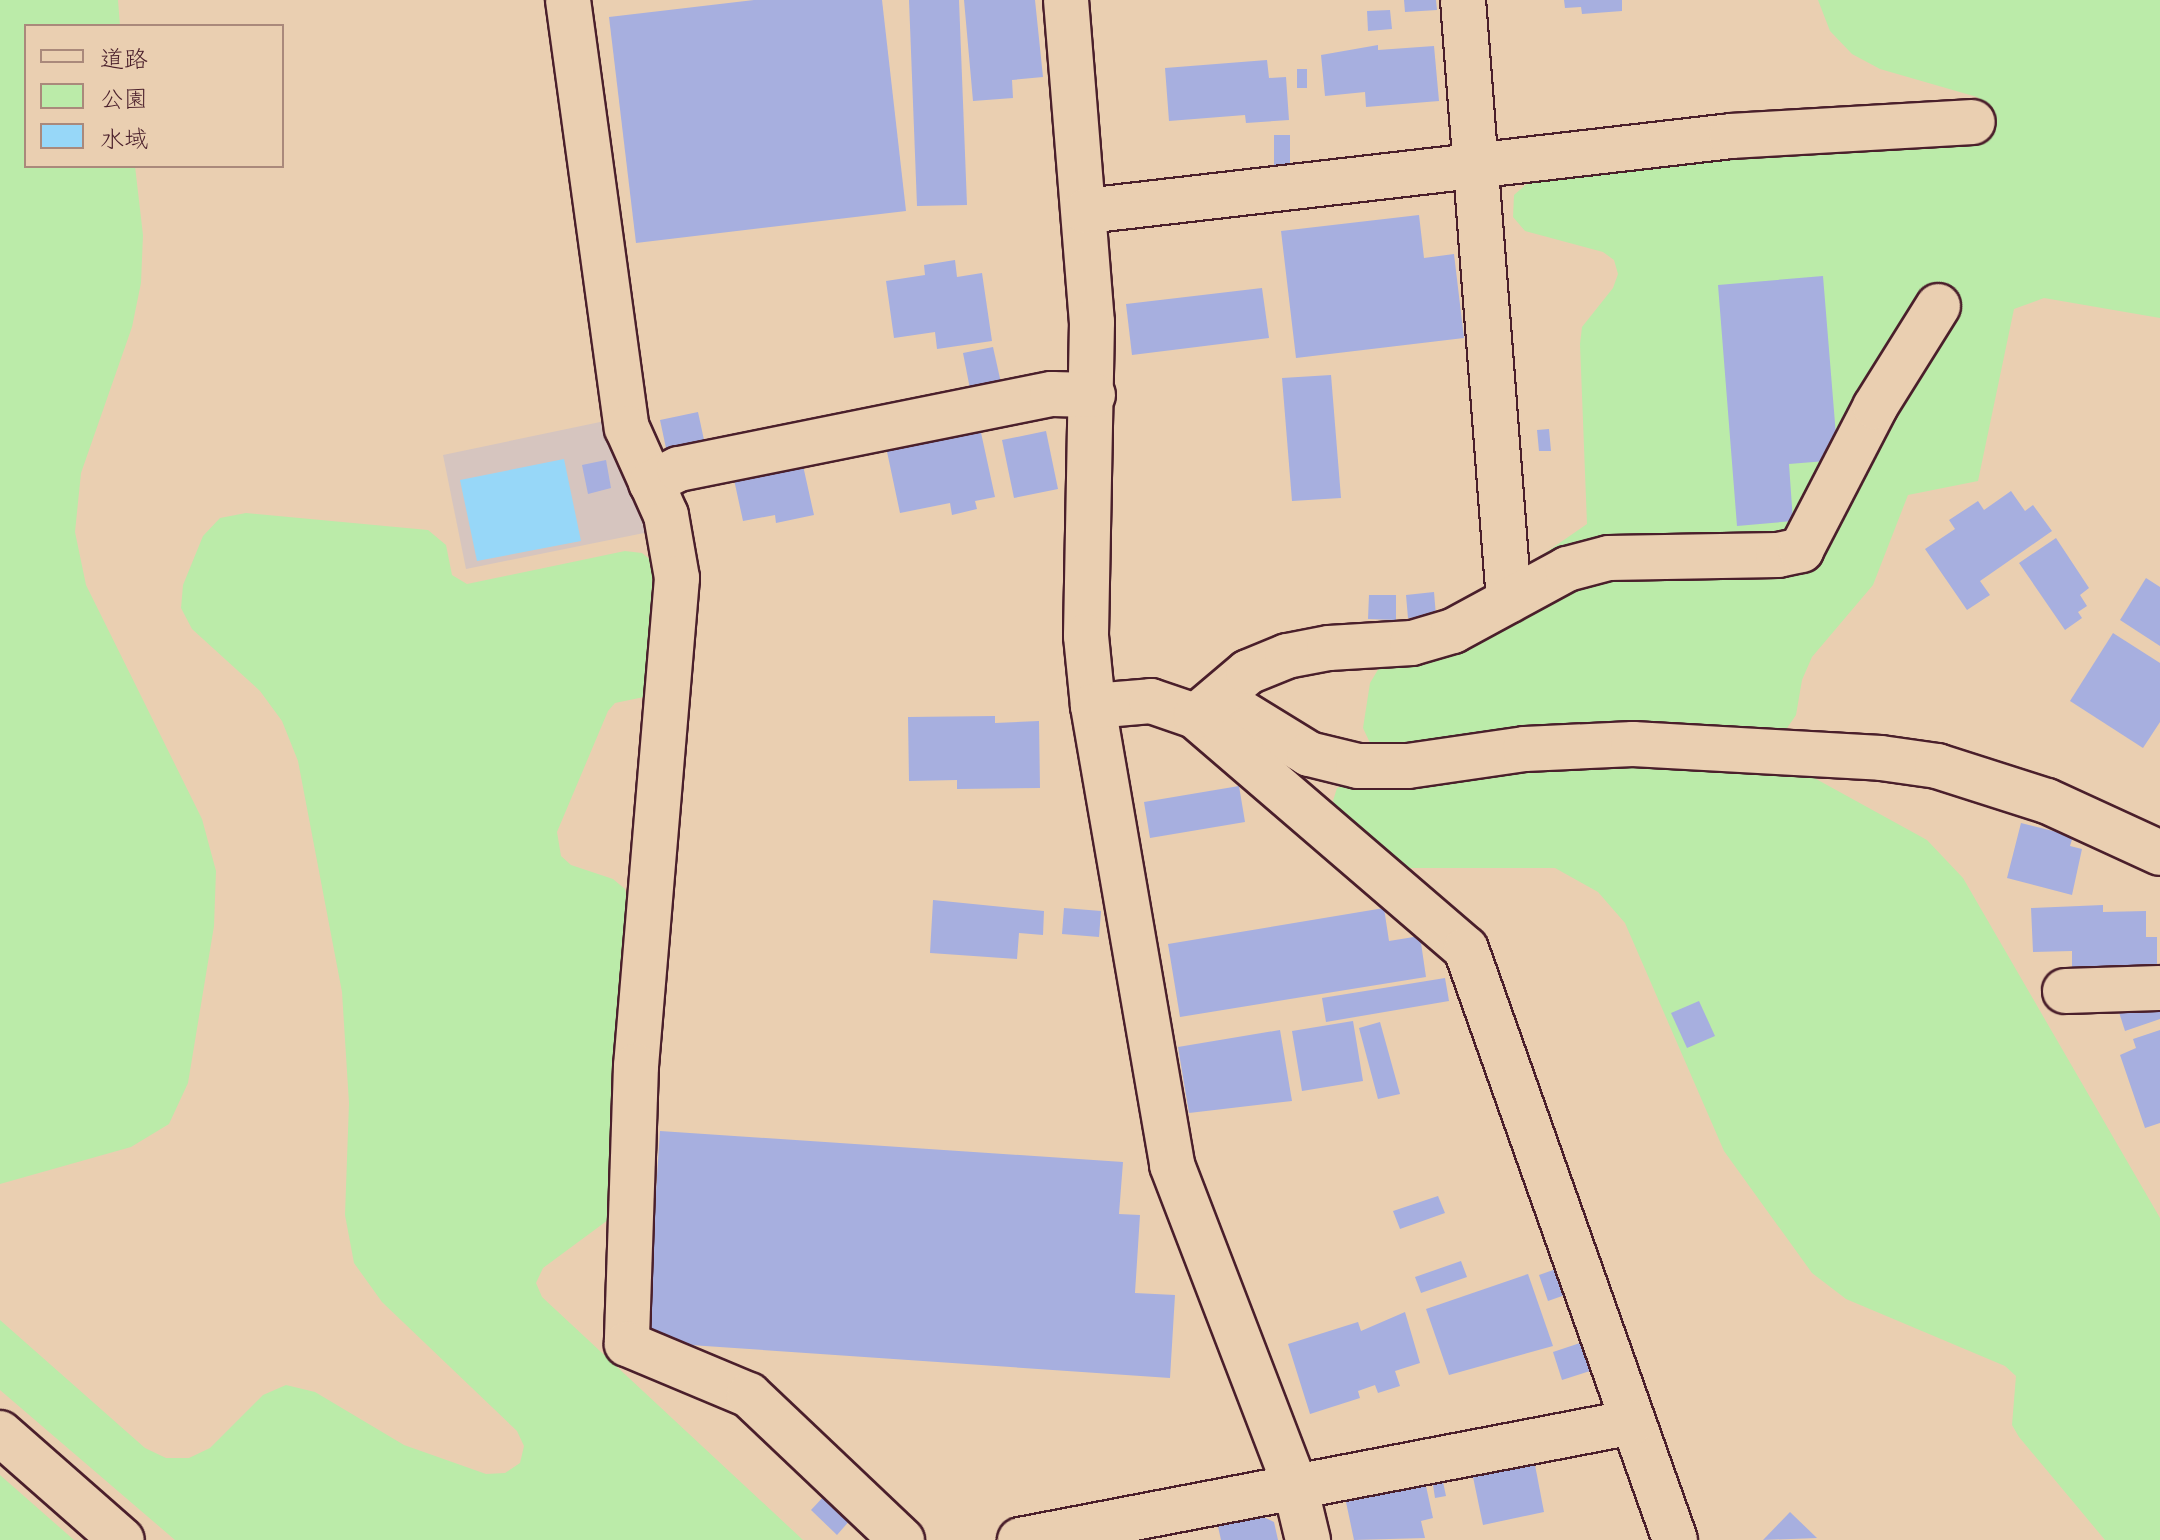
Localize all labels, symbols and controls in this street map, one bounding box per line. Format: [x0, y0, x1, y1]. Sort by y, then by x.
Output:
legend [24, 24, 284, 168]
text: 道路 [100, 45, 148, 73]
text: 公園 [100, 85, 148, 113]
text: 水域 [100, 125, 148, 153]

